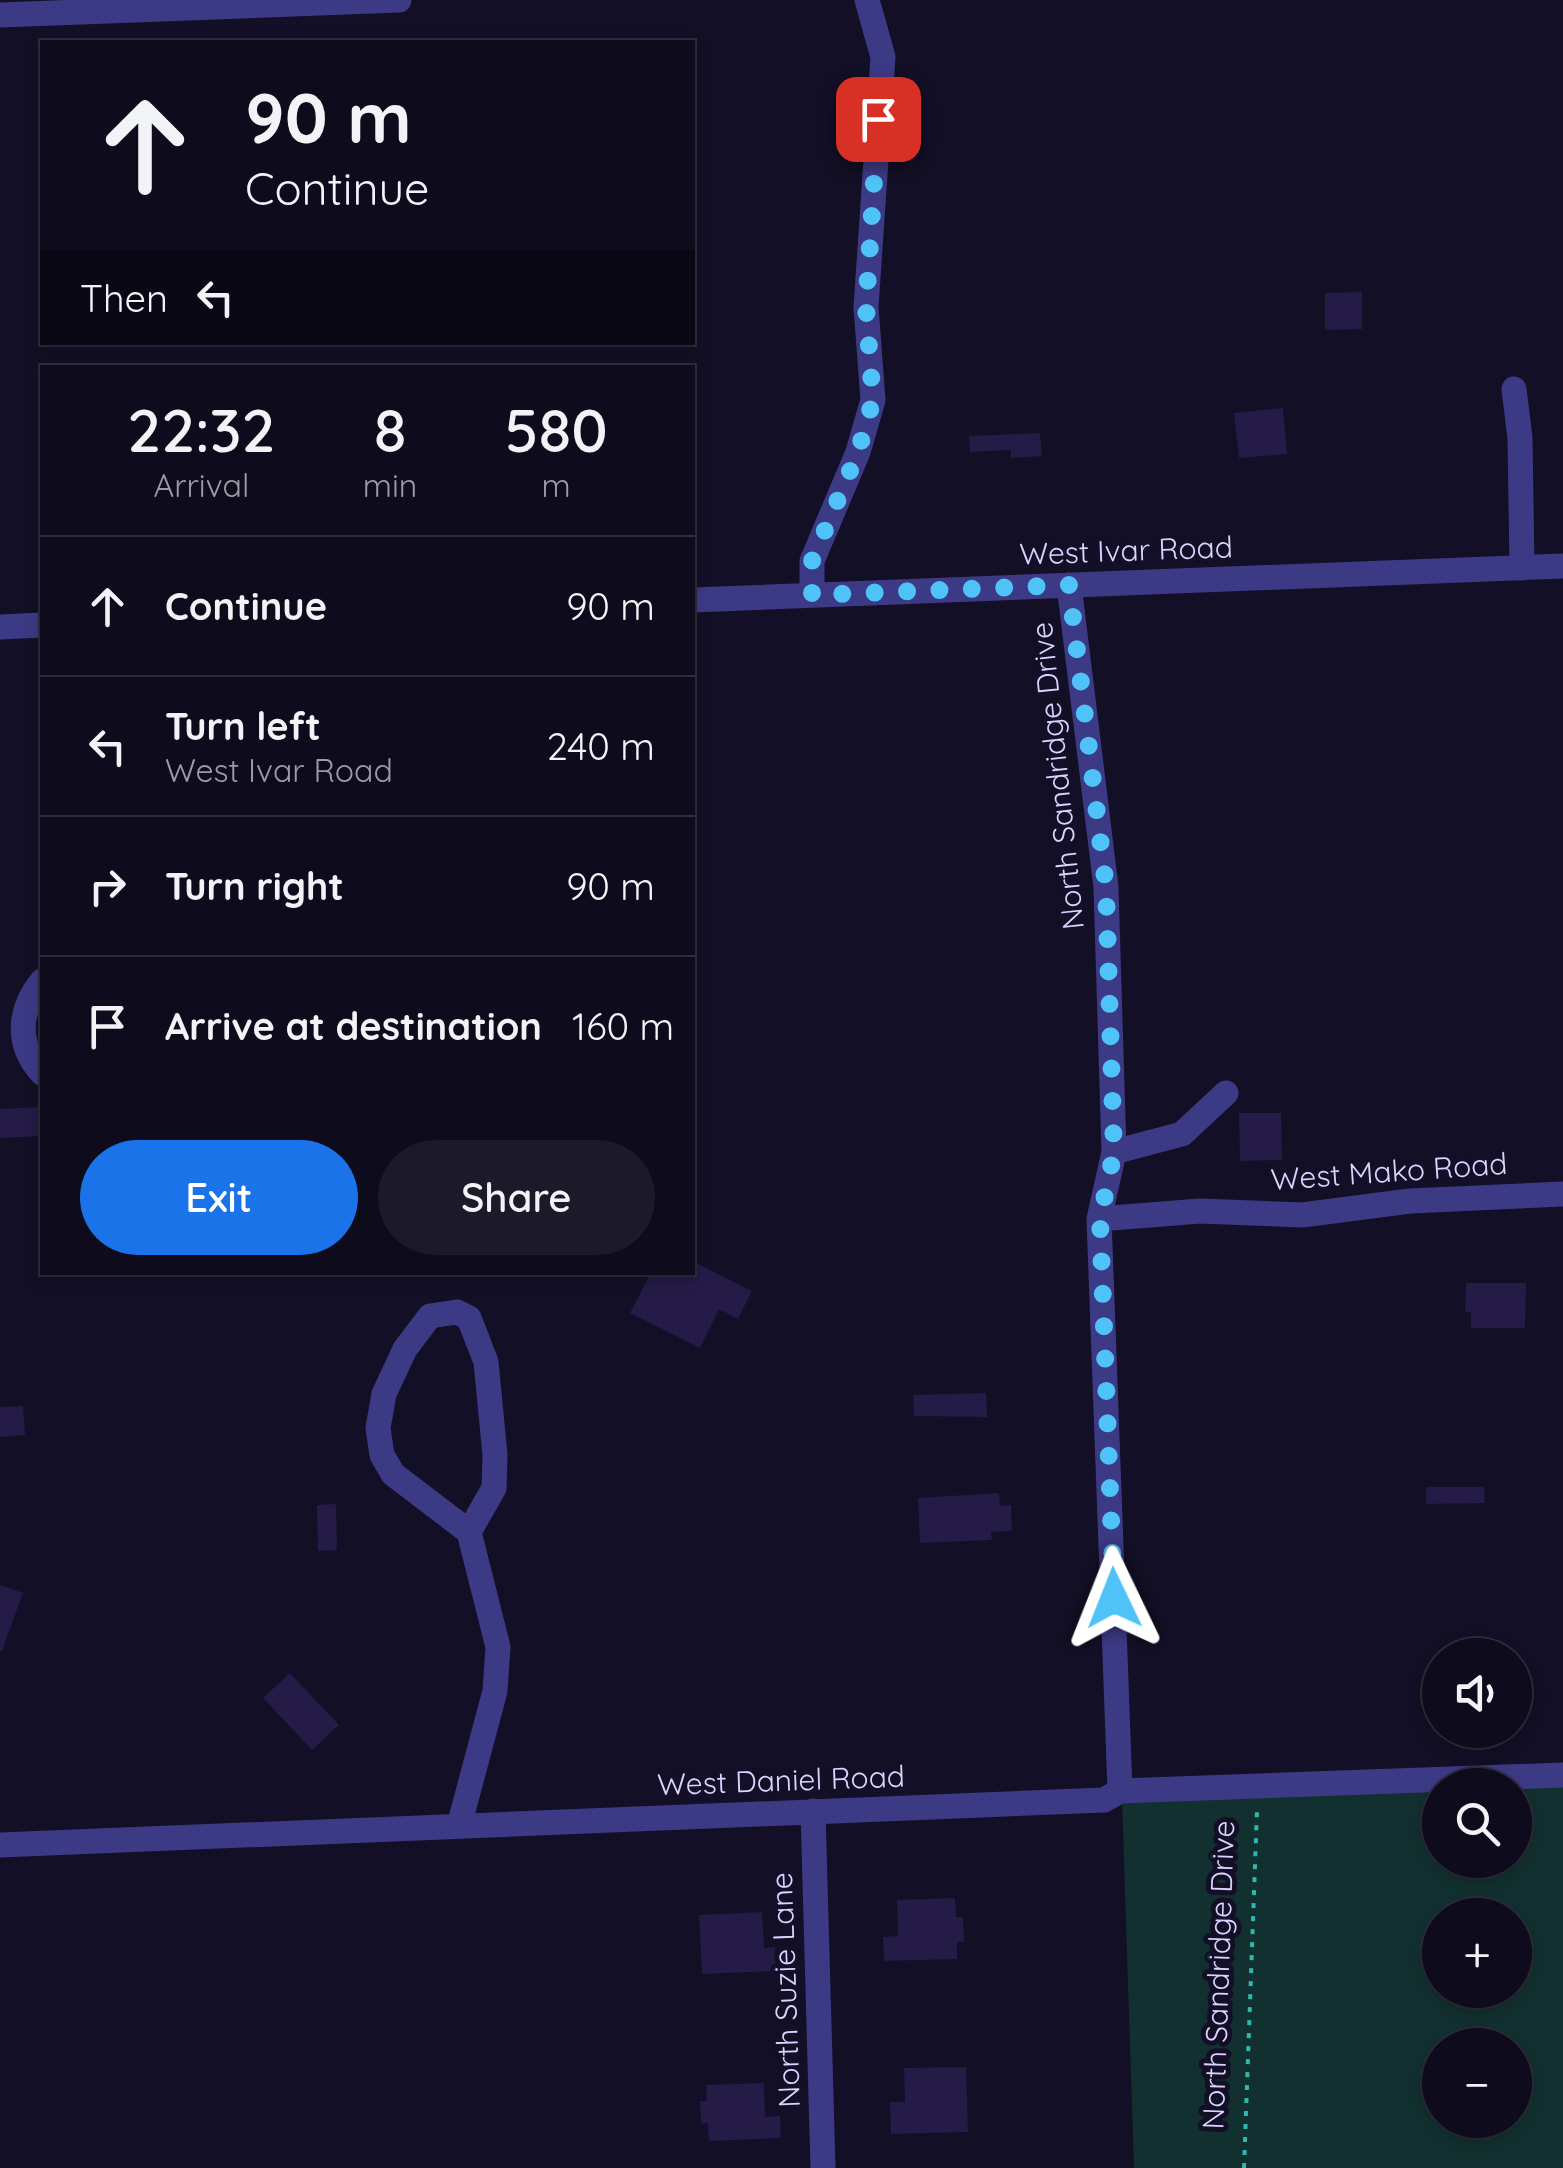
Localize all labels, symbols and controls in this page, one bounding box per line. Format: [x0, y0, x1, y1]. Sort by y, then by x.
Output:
text: 90 m [245, 73, 412, 161]
pin [836, 77, 921, 162]
icon: ahead [80, 80, 210, 210]
icon: arrive [851, 92, 906, 147]
text: Continue [245, 160, 430, 216]
icon: left [188, 270, 243, 325]
text: Then [80, 274, 168, 322]
text: 22:32 [127, 392, 275, 467]
text: 8 [374, 392, 406, 467]
text: 580 [505, 392, 608, 467]
text: Arrival [153, 465, 249, 505]
text: min [363, 465, 417, 505]
text: m [542, 465, 571, 505]
street label: West Ivar Road [1019, 527, 1233, 573]
icon: ahead [80, 579, 135, 634]
text: Continue [165, 582, 327, 630]
text: 90 m [566, 582, 655, 630]
street label: North Sandridge Drive [1022, 620, 1092, 932]
text: Turn left [165, 702, 321, 750]
icon: left [80, 719, 135, 774]
text: 240 m [547, 722, 655, 770]
text: West Ivar Road [165, 750, 393, 790]
icon: right [80, 859, 135, 914]
text: Turn right [165, 862, 344, 910]
text: 90 m [566, 862, 655, 910]
icon: arrive [80, 999, 135, 1054]
text: Arrive at destination [165, 1002, 542, 1050]
text: 160 m [572, 1002, 674, 1050]
button: Exit [80, 1140, 358, 1255]
button: Share [378, 1140, 655, 1255]
street label: West Mako Road [1269, 1144, 1509, 1198]
position arrow [1062, 1546, 1166, 1650]
map controls [1422, 1638, 1532, 2138]
button: sound [1422, 1638, 1532, 1748]
street label: West Daniel Road [656, 1757, 906, 1803]
button: search [1422, 1768, 1532, 1878]
street label: North Sandridge Drive [1194, 1820, 1242, 2130]
street label: North Suzie Lane [762, 1872, 808, 2108]
button: + [1422, 1898, 1532, 2008]
button: − [1422, 2028, 1532, 2138]

